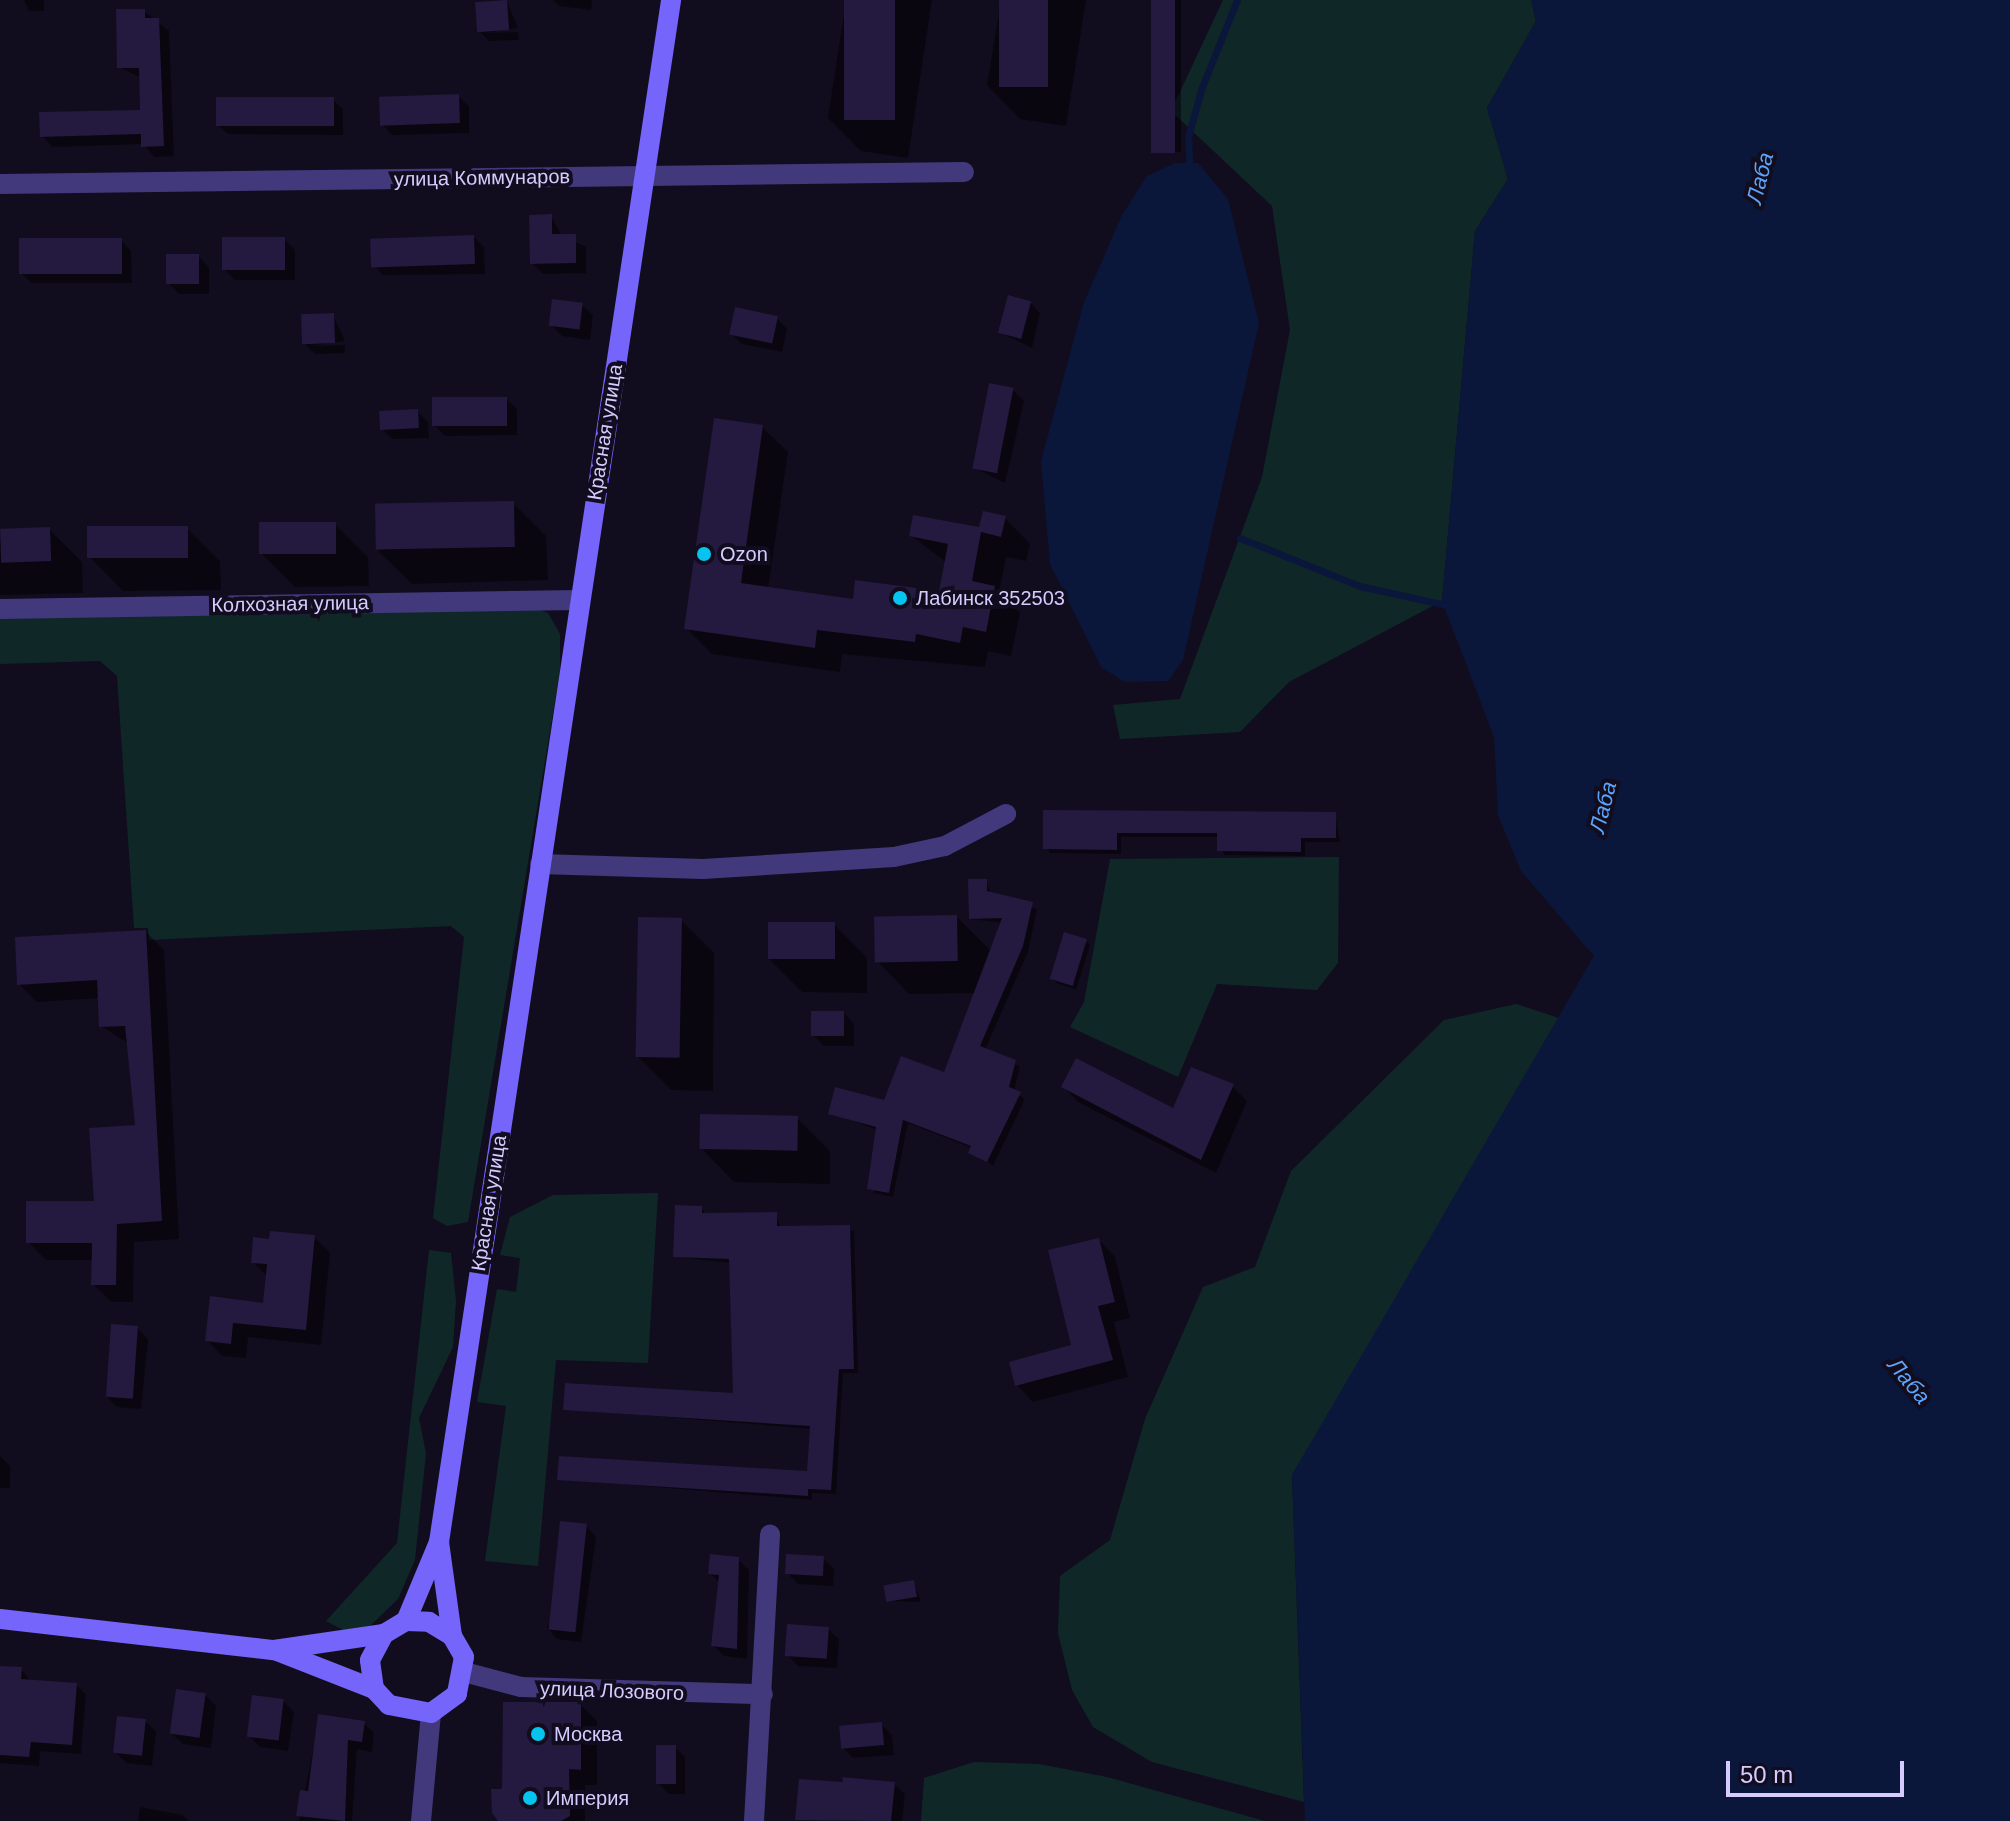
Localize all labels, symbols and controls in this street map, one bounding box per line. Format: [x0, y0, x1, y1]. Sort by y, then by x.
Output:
water label: Лаба [1741, 150, 1779, 206]
street label: улица Коммунаров [394, 164, 570, 192]
street label: Красная улица [582, 362, 628, 502]
place label: Ozon [720, 542, 768, 566]
marker: Ozon [695, 545, 713, 563]
place label: Лабинск 352503 [916, 586, 1065, 610]
marker: Лабинск 352503 [891, 589, 909, 607]
street label: Колхозная улица [211, 591, 369, 617]
water label: Лаба [1584, 779, 1622, 835]
street label: Красная улица [466, 1133, 512, 1273]
water label: Лаба [1882, 1353, 1936, 1409]
street label: улица Лозового [540, 1676, 684, 1706]
place label: Москва [554, 1722, 622, 1746]
marker: Москва [529, 1725, 547, 1743]
scale bar [1730, 1745, 1908, 1795]
text: 50 m [1740, 1761, 1793, 1788]
place label: Империя [546, 1786, 629, 1810]
marker: Империя [521, 1789, 539, 1807]

